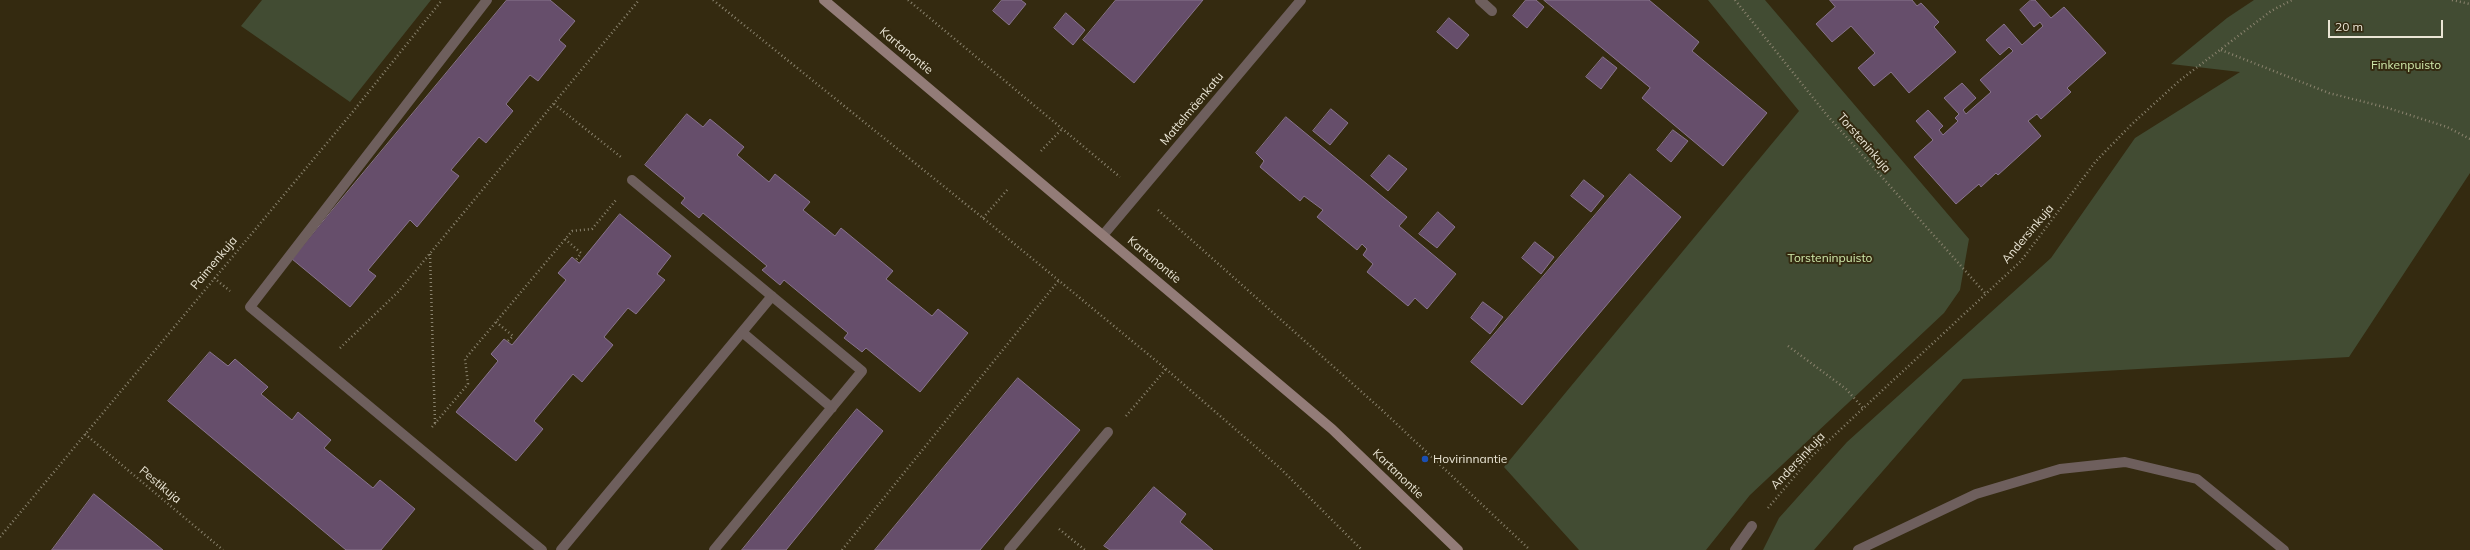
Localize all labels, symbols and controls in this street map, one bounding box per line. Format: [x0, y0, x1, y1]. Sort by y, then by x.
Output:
scale bar [2330, 12, 2445, 38]
text: 20 m [2335, 19, 2363, 34]
street label: Kartanontie [876, 24, 936, 78]
park label: Finkenpuisto [2371, 58, 2441, 72]
street label: Mattelmäenkatu [1157, 70, 1227, 148]
street label: Torsteninkuja [1834, 110, 1894, 176]
street label: Andersinkuja [1999, 201, 2057, 267]
street label: Kartanontie [1124, 233, 1184, 287]
street label: Paimenkuja [188, 234, 240, 292]
park label: Torsteninpuisto [1788, 251, 1872, 265]
street label: Andersinkuja [1768, 429, 1828, 493]
street label: Kartanontie [1369, 446, 1427, 502]
place label: Hovirinnantie [1433, 452, 1507, 466]
marker: Hovirinnantie [1420, 454, 1430, 464]
street label: Pestikuja [136, 463, 184, 507]

